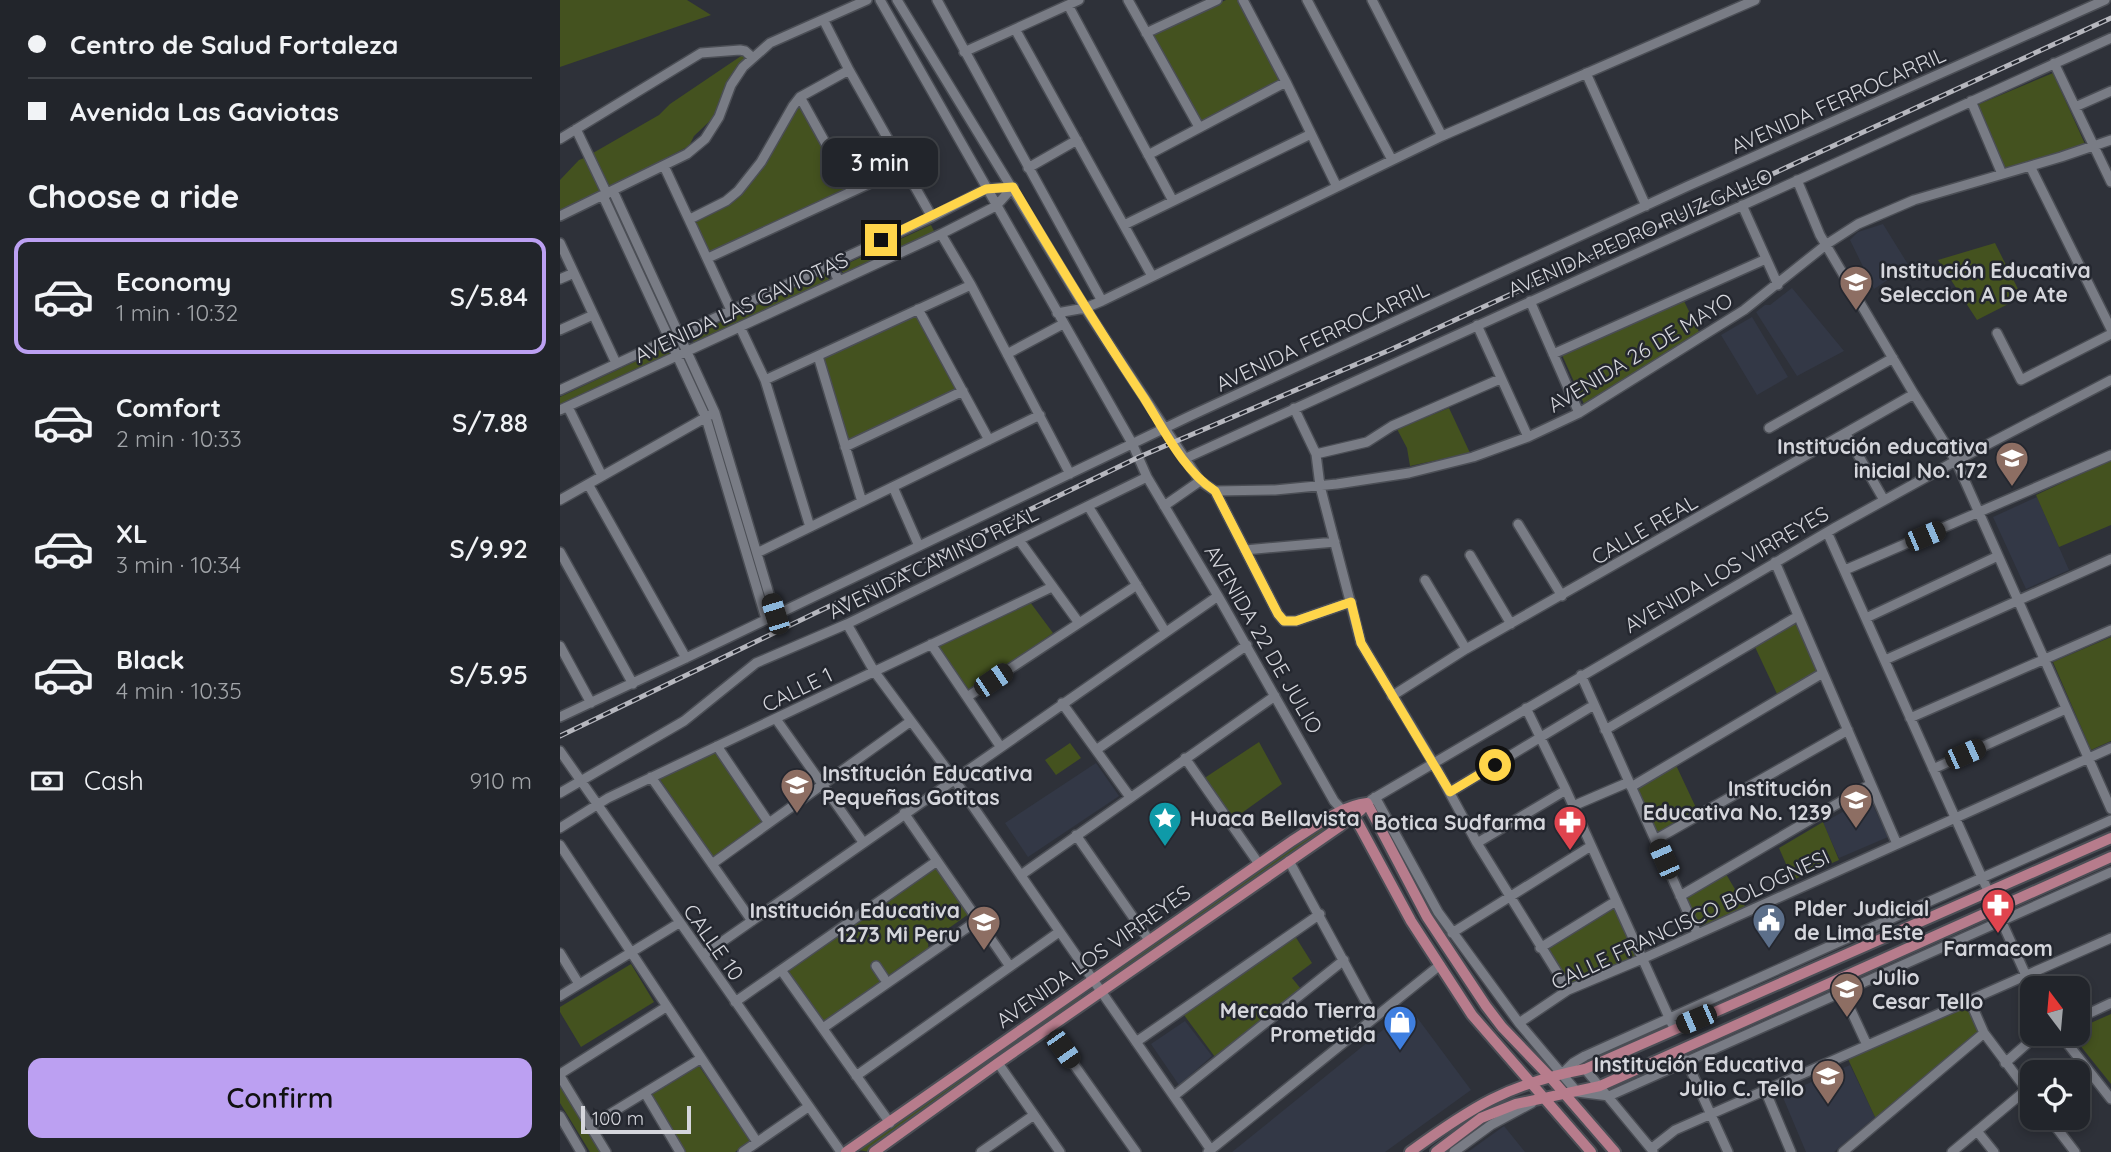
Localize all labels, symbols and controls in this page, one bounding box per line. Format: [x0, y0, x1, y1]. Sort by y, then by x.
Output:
text: Centro de Salud Fortaleza [70, 28, 398, 61]
street label: AVENIDA FERROCARRIL [1727, 41, 1949, 159]
text: Avenida Las Gaviotas [70, 95, 339, 128]
callout: 3 min [823, 138, 939, 188]
text: 3 min [851, 148, 909, 177]
street label: AVENIDA PEDRO RUIZ GALLO [1503, 162, 1777, 302]
text: Choose a ride [28, 176, 240, 216]
route end [865, 224, 897, 256]
street label: AVENIDA LAS GAVIOTAS [630, 246, 852, 368]
place label: Institución Educativa Seleccion A De Ate [1880, 257, 2091, 307]
school or university icon: Institución Educativa Seleccion A De Ate [1837, 263, 1875, 312]
icon: car [32, 265, 95, 328]
text: Economy [116, 265, 231, 298]
street label: AVENIDA FERROCARRIL [1211, 275, 1433, 397]
text: S/5.84 [450, 280, 528, 313]
street label: AVENIDA 26 DE MAYO [1543, 286, 1737, 418]
text: 1 min · 10:32 [116, 298, 238, 327]
icon: car [32, 391, 95, 454]
text: Comfort [116, 391, 221, 424]
text: S/7.88 [452, 406, 528, 439]
text: 2 min · 10:33 [116, 424, 242, 453]
place label: Institución educativa inicial No. 172 [1777, 433, 1988, 483]
school or university icon: Institución educativa inicial No. 172 [1993, 439, 2031, 488]
street label: CALLE REAL [1586, 488, 1702, 570]
street label: AVENIDA CAMINO REAL [824, 500, 1042, 624]
street label: AVENIDA LOS VIRREYES [1619, 500, 1833, 638]
icon: car [32, 517, 95, 580]
text: XL [116, 517, 148, 550]
car [1902, 518, 1949, 554]
text: S/9.92 [450, 532, 528, 565]
street label: AVENIDA 22 DE JULIO [1199, 540, 1329, 738]
text: 3 min · 10:34 [116, 550, 241, 579]
car [759, 591, 792, 637]
icon: car [32, 643, 95, 706]
text: Black [116, 643, 185, 676]
text: S/5.95 [449, 658, 528, 691]
car [970, 660, 1017, 700]
street label: CALLE 1 [758, 661, 836, 717]
text: 4 min · 10:35 [116, 676, 242, 705]
car [1942, 736, 1989, 772]
route start [1479, 749, 1511, 781]
place label: Institución Educativa Pequeñas Gotitas [822, 760, 1033, 810]
icon: cash [28, 762, 66, 800]
text: Cash [84, 764, 144, 797]
text: 910 m [470, 766, 532, 795]
school or university icon: Institución Educativa Pequeñas Gotitas [778, 766, 816, 815]
place label: Institución Educativa No. 1239 [1643, 775, 1832, 825]
school or university icon: Institución Educativa No. 1239 [1837, 781, 1875, 830]
place icon: Huaca Bellavista [1146, 799, 1184, 848]
pharmacy icon: Botica Sudfarma [1551, 803, 1589, 852]
place label: Huaca Bellavista [1190, 805, 1360, 831]
place label: Botica Sudfarma [1374, 809, 1546, 835]
car [1646, 836, 1683, 882]
street label: CALLE FRANCISCO BOLOGNESI [1547, 843, 1833, 995]
street label: AVENIDA LOS VIRREYES [991, 879, 1195, 1033]
pharmacy icon: Farmacom [1979, 886, 2017, 935]
place label: Plder Judicial de Lima Este [1794, 895, 1930, 945]
place label: Institución Educativa 1273 Mi Peru [749, 897, 960, 947]
street label: CALLE 10 [678, 899, 750, 985]
public building icon: Plder Judicial de Lima Este [1750, 901, 1788, 950]
school or university icon: Institución Educativa 1273 Mi Peru [965, 903, 1003, 952]
place label: Farmacom [1943, 935, 2053, 961]
place label: Julio Cesar Tello [1872, 964, 1983, 1014]
school or university icon: Julio Cesar Tello [1828, 970, 1866, 1019]
north arrow [2020, 976, 2090, 1046]
map controls [2020, 976, 2090, 1130]
place label: Mercado Tierra Prometida [1220, 997, 1376, 1047]
car [1673, 1001, 1720, 1037]
shop icon: Mercado Tierra Prometida [1381, 1003, 1419, 1052]
car [1043, 1026, 1084, 1072]
place label: Institución Educativa Julio C. Tello [1593, 1051, 1804, 1101]
school or university icon: Institución Educativa Julio C. Tello [1809, 1057, 1847, 1106]
button: Confirm [28, 1058, 532, 1138]
button: locate [2020, 1060, 2090, 1130]
scale bar [581, 1103, 691, 1135]
text: 100 m [592, 1106, 644, 1130]

